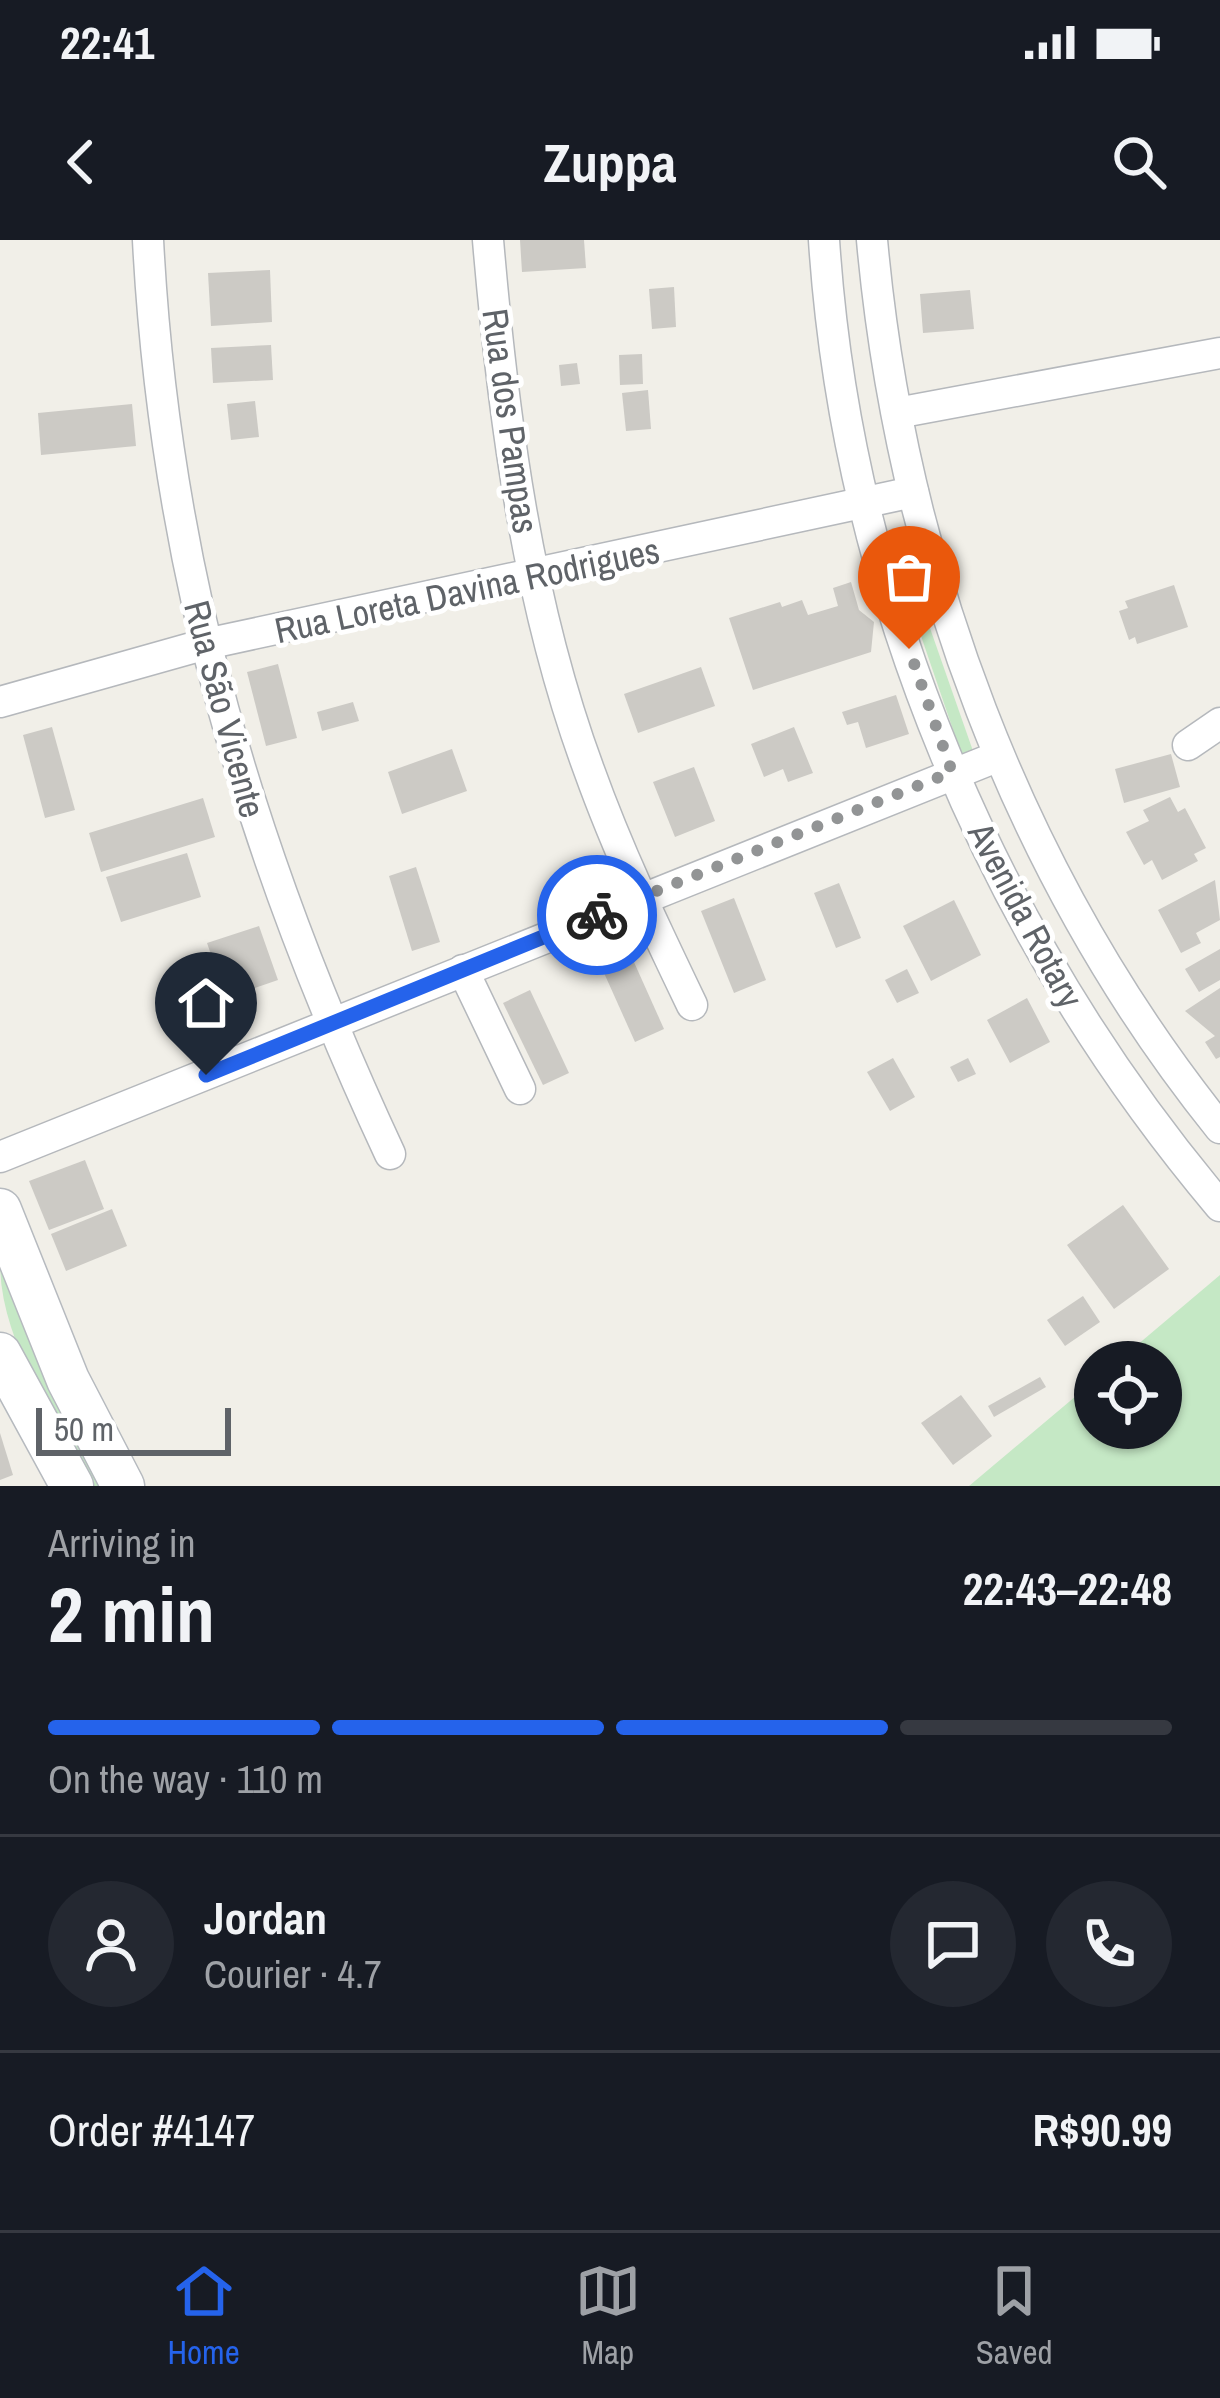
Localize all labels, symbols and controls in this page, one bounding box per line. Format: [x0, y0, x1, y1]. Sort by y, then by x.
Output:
text: 22:41 [60, 12, 154, 73]
text: Zuppa [544, 126, 676, 199]
icon: back [48, 129, 114, 195]
icon: search [1106, 129, 1172, 195]
street label: Rua dos Pampas [471, 306, 551, 536]
street label: Rua Loreta Davina Rodrigues [270, 526, 664, 654]
pin [858, 526, 960, 649]
icon: bag [876, 544, 942, 610]
street label: Rua São Vicente [173, 595, 277, 823]
street label: Avenida Rotary [957, 813, 1095, 1016]
courier [537, 855, 657, 975]
icon: bike [564, 882, 630, 948]
pin [155, 952, 257, 1075]
icon: home [173, 970, 239, 1036]
map controls [1074, 1341, 1182, 1449]
button: locate [1074, 1341, 1182, 1449]
scale bar [36, 1402, 231, 1455]
text: 50 m [54, 1407, 114, 1451]
text: Arriving in [48, 1517, 196, 1569]
text: 22:43–22:48 [963, 1558, 1172, 1619]
text: 2 min [48, 1561, 215, 1666]
text: On the way · 110 m [48, 1753, 323, 1805]
button: person [48, 1881, 174, 2007]
button: chat [890, 1881, 1016, 2007]
button: phone [1046, 1881, 1172, 2007]
text: Jordan [204, 1887, 327, 1948]
text: Courier · 4.7 [204, 1948, 382, 2000]
text: Order #4147 [48, 2099, 255, 2160]
text: R$90.99 [1032, 2099, 1172, 2160]
tab: Home [168, 2258, 240, 2374]
tab: Map [575, 2258, 641, 2374]
tab: Saved [976, 2258, 1052, 2374]

